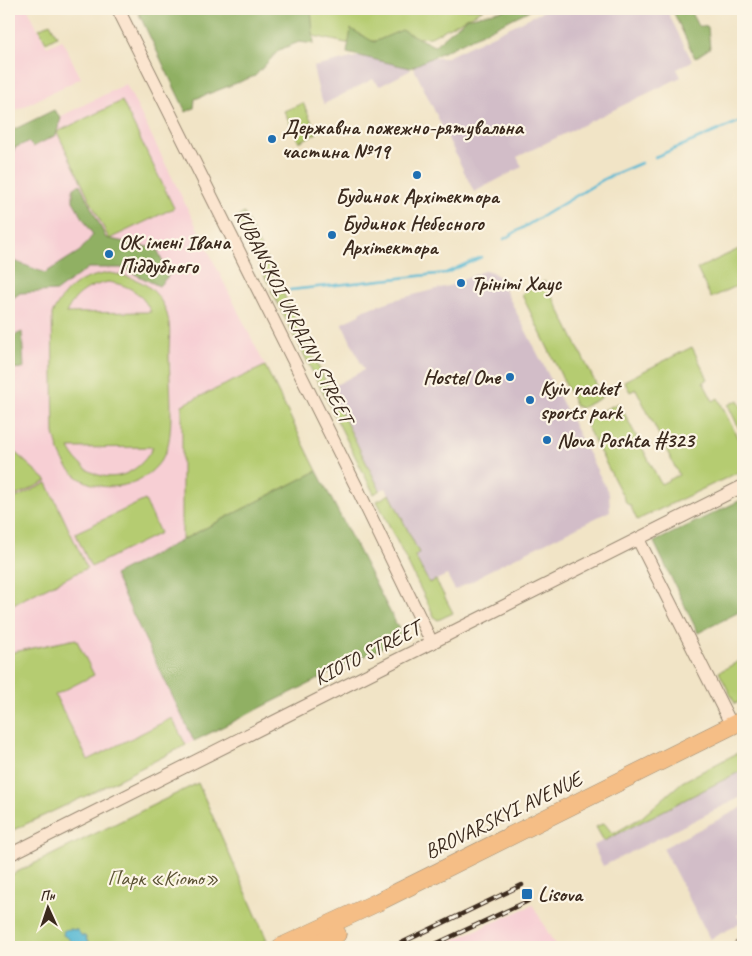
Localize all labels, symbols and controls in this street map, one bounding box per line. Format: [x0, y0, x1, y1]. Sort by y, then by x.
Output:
place label: Державна пожежно-рятувальна частина №19 [282, 114, 525, 164]
marker: Державна пожежно-рятувальна частина №19 [266, 133, 278, 145]
marker: Будинок Архітектора [411, 169, 423, 181]
place label: Будинок Архітектора [335, 183, 500, 209]
street label: KUBANSKOI UKRAINY STREET [229, 204, 361, 431]
place label: Будинок Небесного Архітектора [342, 210, 485, 260]
place label: ОК імені Івана Піддубного [119, 229, 232, 279]
marker: Будинок Небесного Архітектора [326, 229, 338, 241]
marker: ОК імені Івана Піддубного [103, 248, 115, 260]
place label: Трініті Хаус [471, 270, 563, 297]
marker: Трініті Хаус [455, 277, 467, 289]
place label: Hostel One [423, 364, 502, 390]
marker: Hostel One [504, 371, 516, 383]
place label: Kyiv racket sports park [540, 375, 624, 425]
marker: Kyiv racket sports park [524, 394, 536, 406]
place label: Nova Poshta #323 [557, 427, 697, 453]
marker: Nova Poshta #323 [541, 434, 553, 446]
street label: KIOTO STREET [309, 613, 429, 691]
street label: BROVARSKYI AVENUE [420, 764, 588, 864]
park label: Парк «Кіото» [107, 865, 219, 891]
place label: Lisova [538, 881, 584, 907]
north arrow [22, 884, 72, 934]
text: Пн [40, 887, 56, 904]
marker: Lisova [520, 887, 534, 901]

